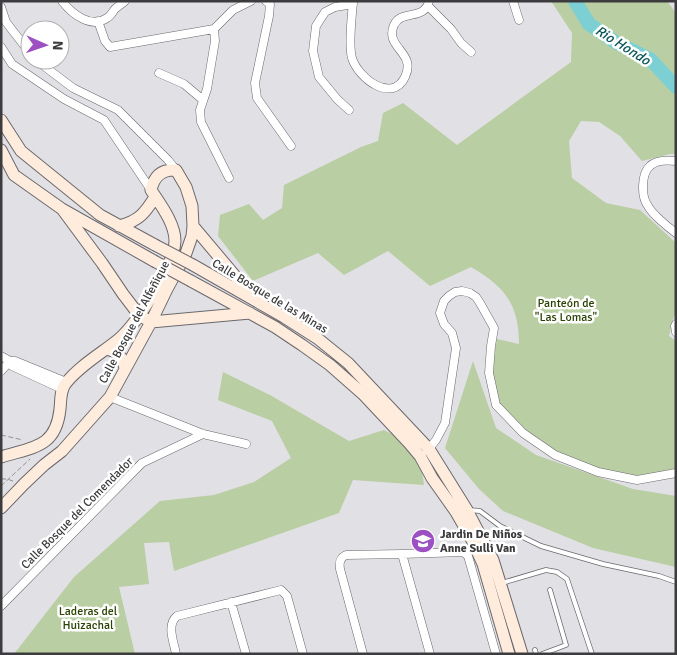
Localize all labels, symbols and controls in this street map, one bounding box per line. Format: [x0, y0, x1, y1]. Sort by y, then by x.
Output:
north arrow [20, 20, 70, 70]
water label: Rio Hondo [592, 22, 654, 69]
text: N [49, 40, 66, 51]
street label: Calle Bosque de las Minas [209, 256, 330, 337]
street label: Calle Bosque del Alfeñique [96, 258, 173, 386]
park label: Panteón de "Las Lomas" [535, 296, 598, 325]
street label: Calle Bosque del Comendador [18, 454, 137, 573]
place label: Jardin De Niños Anne Sulli Van [440, 527, 523, 556]
school or university icon: Jardin De Niños Anne Sulli Van [410, 528, 436, 554]
park label: Laderas del Huizachal [59, 604, 118, 633]

